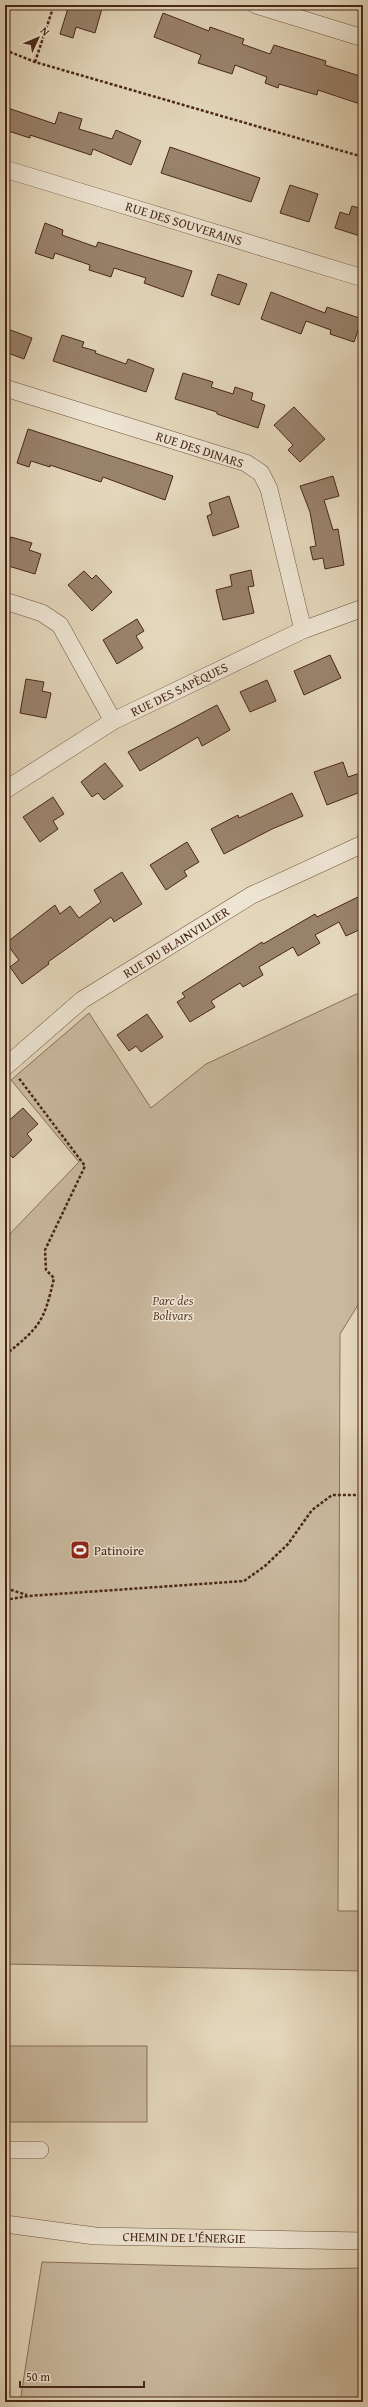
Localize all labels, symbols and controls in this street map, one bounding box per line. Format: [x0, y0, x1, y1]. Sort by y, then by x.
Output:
north arrow [18, 18, 58, 58]
text: N [37, 23, 54, 40]
street label: RUE DES SOUVERAINS [123, 197, 245, 250]
street label: RUE DES DINARS [154, 426, 246, 473]
street label: RUE DES SAPÈQUES [127, 658, 231, 721]
street label: RUE DU BLAINVILLIER [119, 902, 234, 983]
park label: Parc des Bolivars [152, 1291, 194, 1325]
sports icon: Patinoire [69, 1539, 91, 1561]
place label: Patinoire [94, 1541, 144, 1560]
street label: CHEMIN DE L'ÉNERGIE [122, 2227, 246, 2248]
scale bar [20, 2363, 144, 2389]
text: 50 m [26, 2368, 50, 2385]

